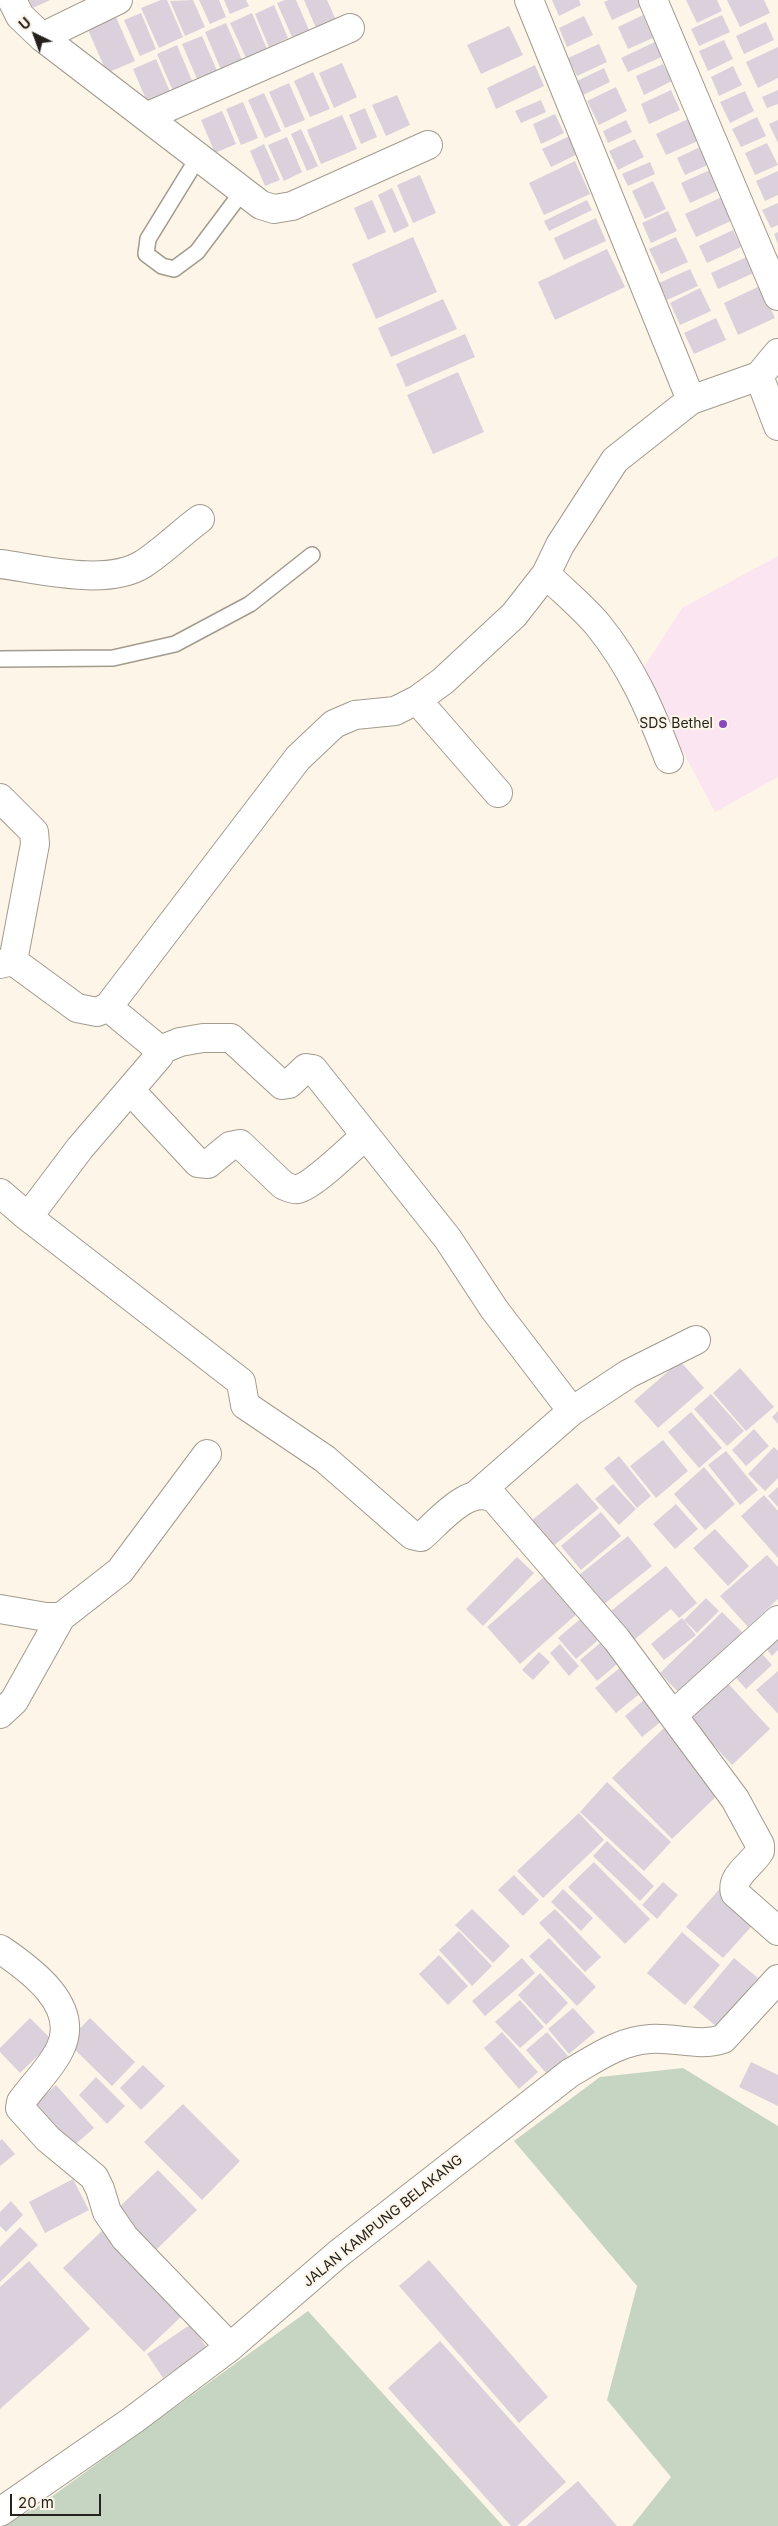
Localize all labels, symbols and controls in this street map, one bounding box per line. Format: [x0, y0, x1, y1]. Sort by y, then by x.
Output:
north arrow [10, 10, 60, 60]
text: U [15, 14, 34, 33]
place label: SDS Bethel [639, 716, 713, 732]
marker: SDS Bethel [717, 718, 729, 730]
street label: JALAN KAMPUNG BELAKANG [300, 2151, 466, 2291]
scale bar [12, 2484, 104, 2516]
text: 20 m [18, 2493, 54, 2512]

